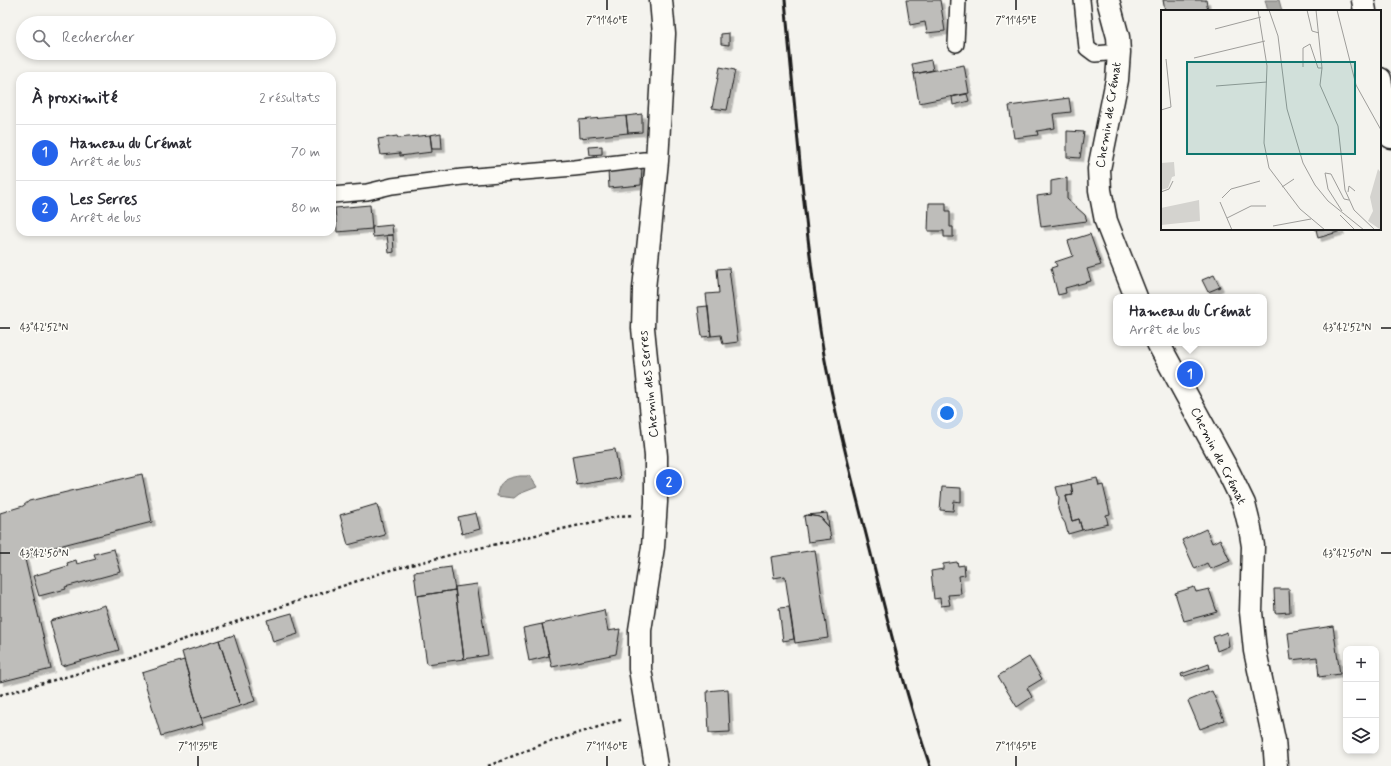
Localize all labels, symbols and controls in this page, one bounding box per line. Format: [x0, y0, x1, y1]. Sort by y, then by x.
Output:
inset map [1161, 10, 1381, 230]
text: 7°11'40"E [586, 14, 628, 28]
text: 7°11'45"E [996, 14, 1037, 28]
search box [16, 16, 336, 60]
icon: search [30, 27, 52, 49]
text: Rechercher [62, 28, 135, 48]
street label: Chemin de Crémat [1092, 61, 1126, 169]
text: À proximité [32, 87, 117, 109]
text: 2 résultats [259, 90, 320, 107]
text: Hameau du Crémat [70, 134, 192, 154]
text: 1 [42, 144, 48, 161]
text: 70 m [291, 144, 320, 161]
text: Arrêt de bus [70, 154, 141, 171]
text: Les Serres [70, 190, 137, 210]
text: 2 [42, 200, 48, 217]
text: 80 m [291, 200, 320, 217]
text: Arrêt de bus [70, 210, 141, 227]
popup [1113, 294, 1267, 346]
text: Hameau du Crémat [1129, 302, 1251, 322]
text: 43°42'52"N [20, 321, 68, 335]
text: 43°42'52"N [1323, 321, 1371, 335]
text: Arrêt de bus [1129, 322, 1200, 339]
street label: Chemin des Serres [635, 329, 663, 438]
pin: 1 [1177, 359, 1203, 389]
your location [937, 403, 957, 423]
street label: Chemin de Crémat [1186, 404, 1250, 508]
pin: 2 [656, 467, 682, 497]
text: 43°42'50"N [20, 547, 69, 561]
text: 43°42'50"N [1323, 547, 1372, 561]
map controls [1343, 646, 1379, 754]
button: + [1343, 646, 1379, 682]
button: − [1343, 682, 1379, 718]
button: layers [1343, 718, 1379, 754]
text: 7°11'35"E [178, 740, 218, 754]
text: 7°11'40"E [586, 740, 628, 754]
text: 7°11'45"E [996, 740, 1037, 754]

